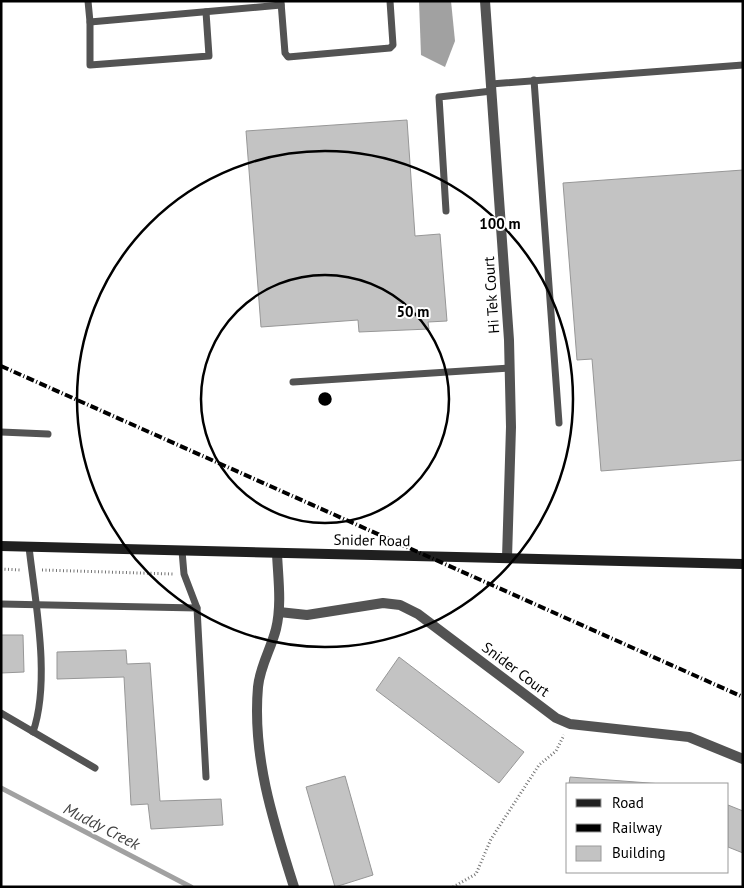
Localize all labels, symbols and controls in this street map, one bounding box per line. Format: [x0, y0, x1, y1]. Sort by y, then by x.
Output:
text: 100 m [479, 214, 521, 233]
street label: Hi Tek Court [479, 256, 503, 334]
text: 50 m [397, 302, 429, 321]
centre of rings [316, 390, 334, 408]
street label: Snider Road [333, 530, 411, 550]
street label: Snider Court [478, 637, 554, 701]
legend [566, 783, 729, 873]
text: Road [612, 793, 644, 812]
water label: Muddy Creek [61, 798, 144, 854]
text: Railway [612, 818, 662, 837]
text: Building [612, 843, 666, 862]

